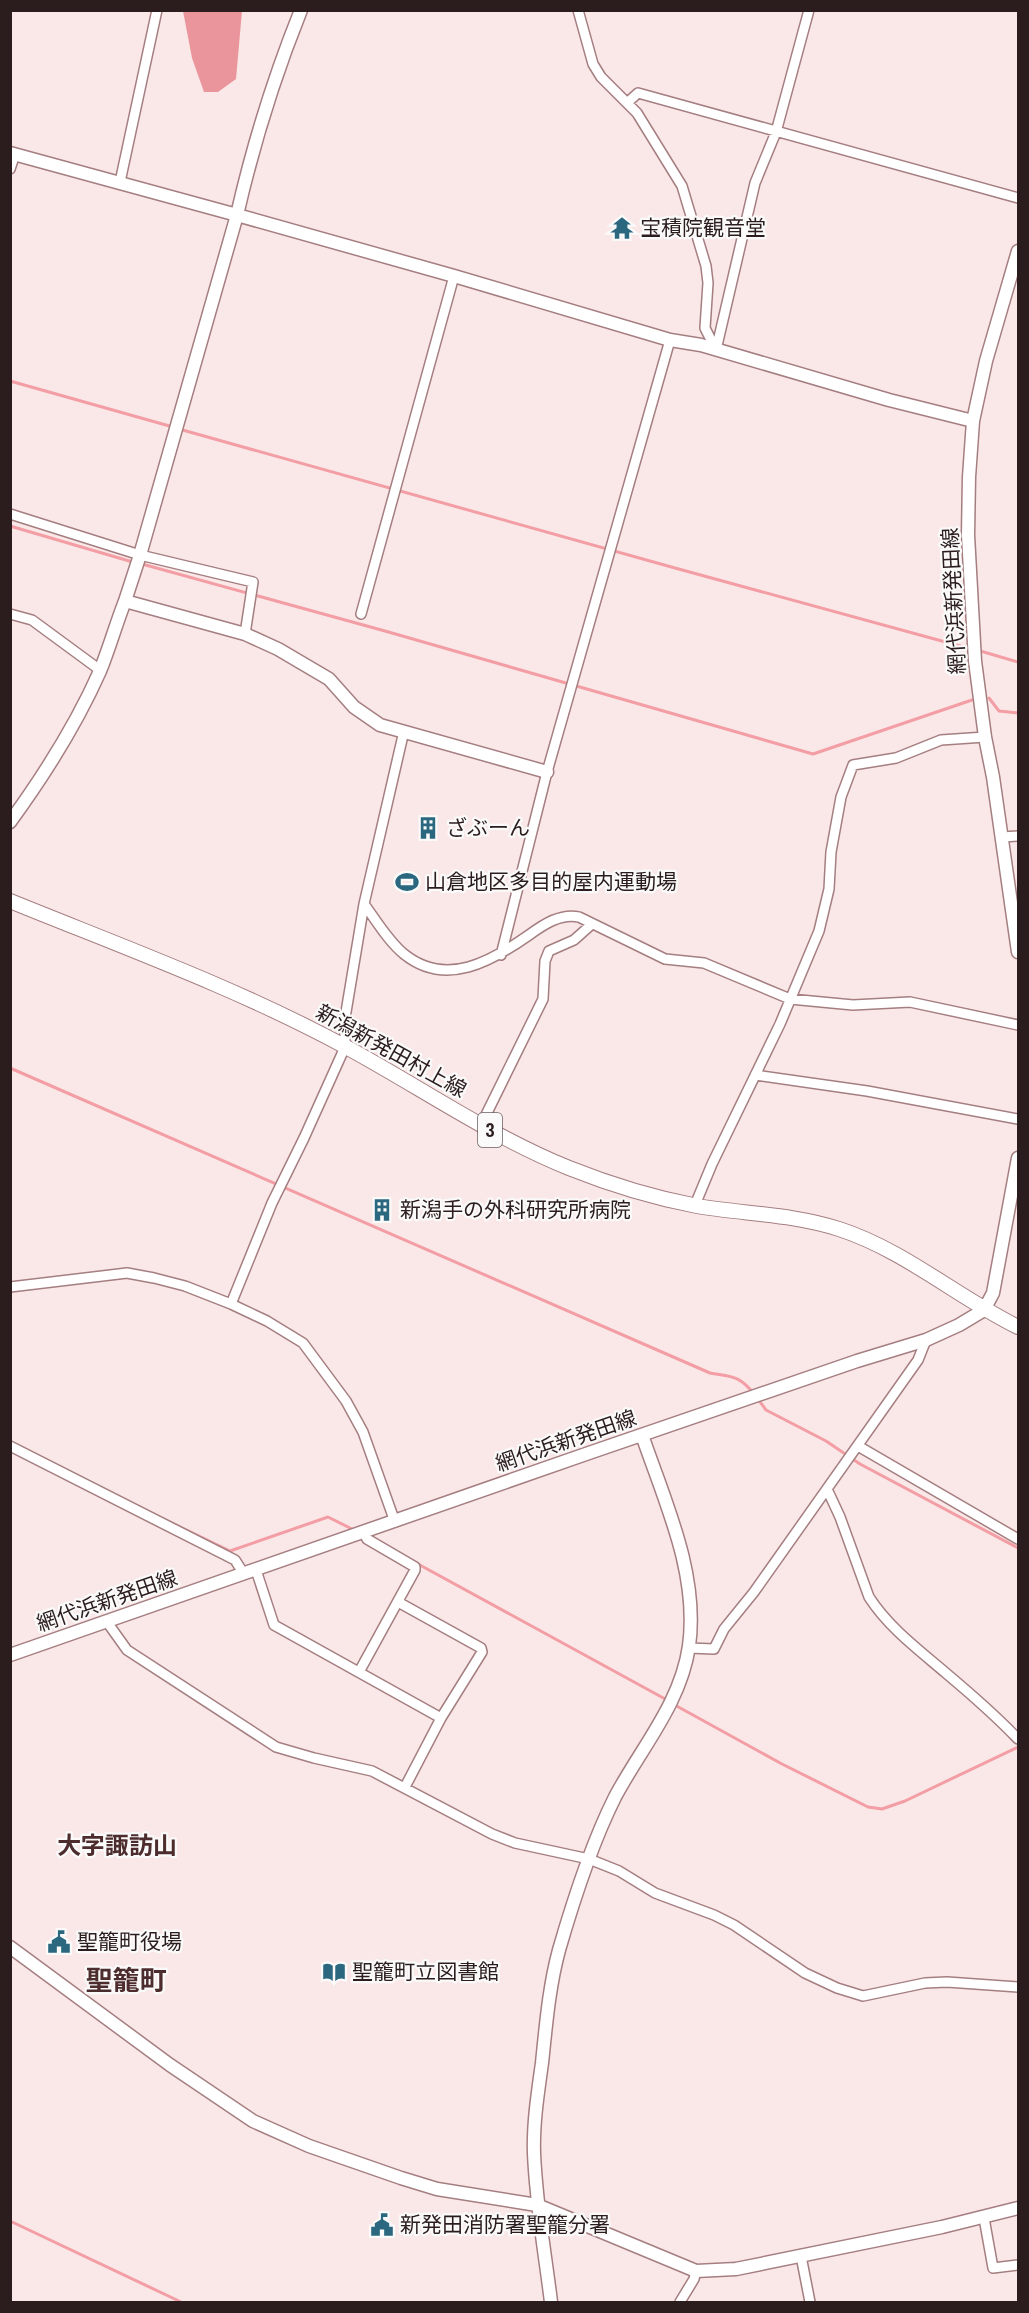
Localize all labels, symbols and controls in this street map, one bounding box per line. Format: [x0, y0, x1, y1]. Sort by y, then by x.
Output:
place label: 宝積院観音堂 [640, 213, 766, 242]
temple icon: 宝積院観音堂 [609, 215, 635, 241]
street label: 網代浜新発田線 [935, 527, 972, 675]
place label: ざぶーん [446, 813, 530, 842]
building icon: ざぶーん [415, 815, 441, 841]
place label: 山倉地区多目的屋内運動場 [425, 867, 677, 896]
sports icon: 山倉地区多目的屋内運動場 [394, 869, 420, 895]
street label: 新潟新発田村上線 [311, 997, 472, 1104]
road number: 3 [478, 1113, 502, 1147]
place label: 新潟手の外科研究所病院 [400, 1195, 631, 1224]
building icon: 新潟手の外科研究所病院 [369, 1197, 395, 1223]
street label: 網代浜新発田線 [492, 1403, 640, 1478]
street label: 網代浜新発田線 [33, 1563, 181, 1638]
district label: 大字諏訪山 [57, 1829, 177, 1861]
place label: 聖籠町役場 [77, 1927, 182, 1956]
public building icon: 聖籠町役場 [46, 1929, 72, 1955]
place label: 聖籠町立図書館 [352, 1957, 499, 1986]
library icon: 聖籠町立図書館 [321, 1959, 347, 1985]
district label: 聖籠町 [86, 1962, 167, 1998]
place label: 新発田消防署聖籠分署 [400, 2210, 610, 2239]
public building icon: 新発田消防署聖籠分署 [369, 2212, 395, 2238]

